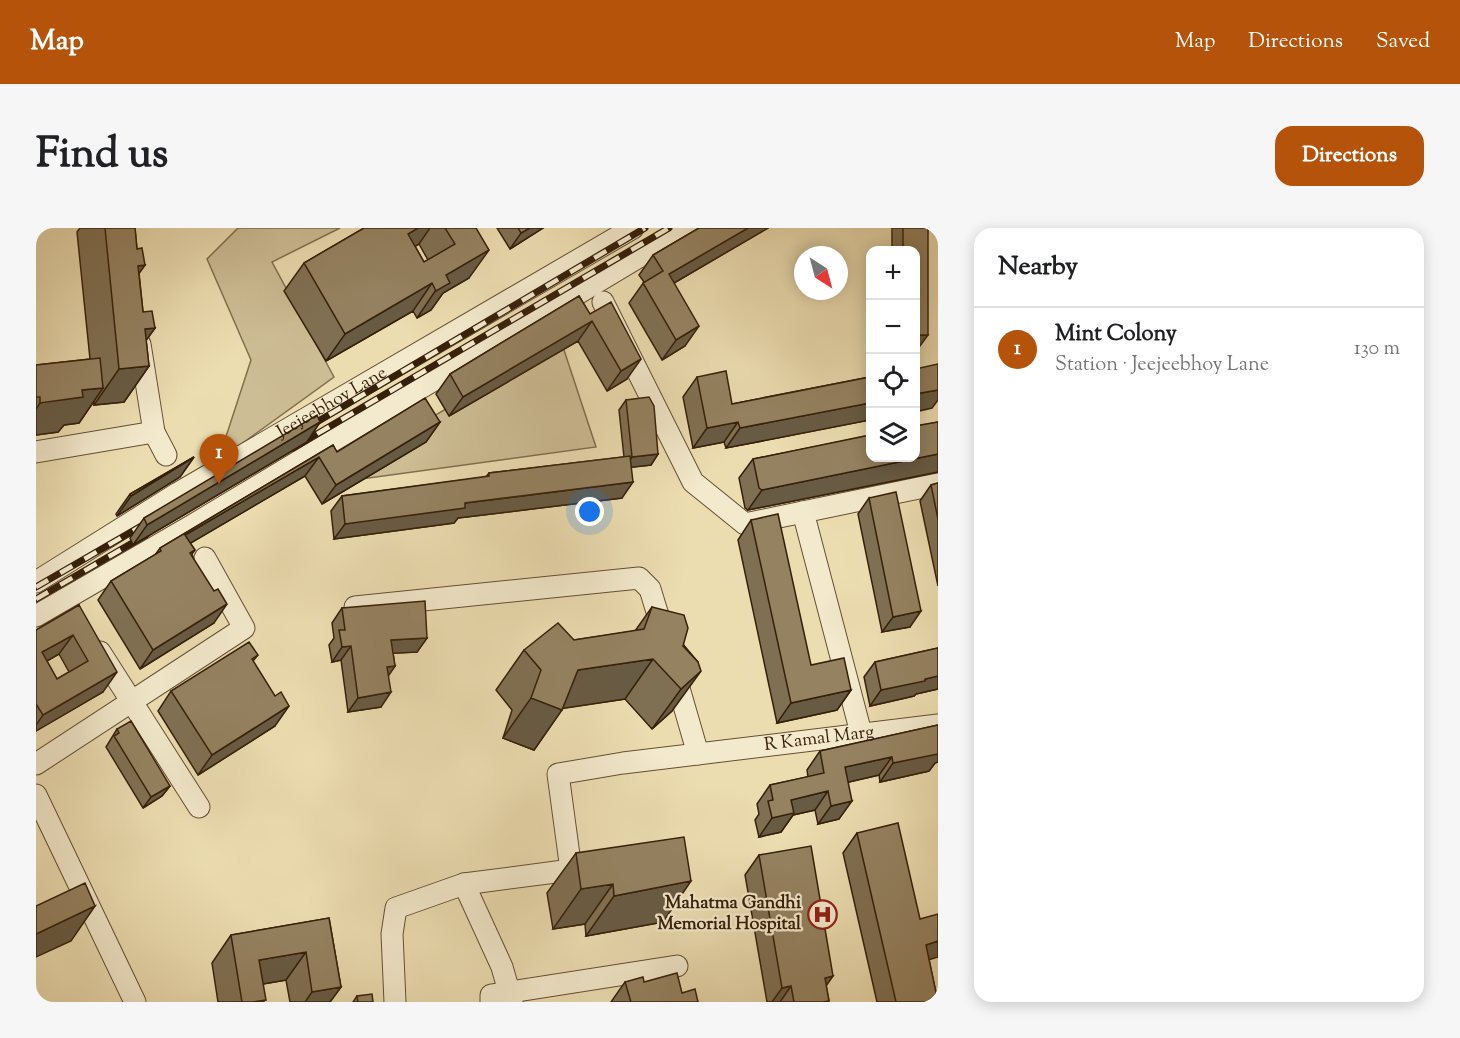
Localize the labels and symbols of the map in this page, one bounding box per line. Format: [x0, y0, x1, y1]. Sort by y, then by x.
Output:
north arrow [794, 246, 848, 300]
street label: Jeejeebhoy Lane [271, 361, 392, 446]
pin: 1 [200, 434, 238, 484]
your location [575, 497, 604, 526]
street label: R Kamal Marg [763, 720, 876, 759]
place label: Mahatma Gandhi Memorial Hospital [657, 891, 802, 938]
hospital icon: Mahatma Gandhi Memorial Hospital [806, 898, 838, 930]

